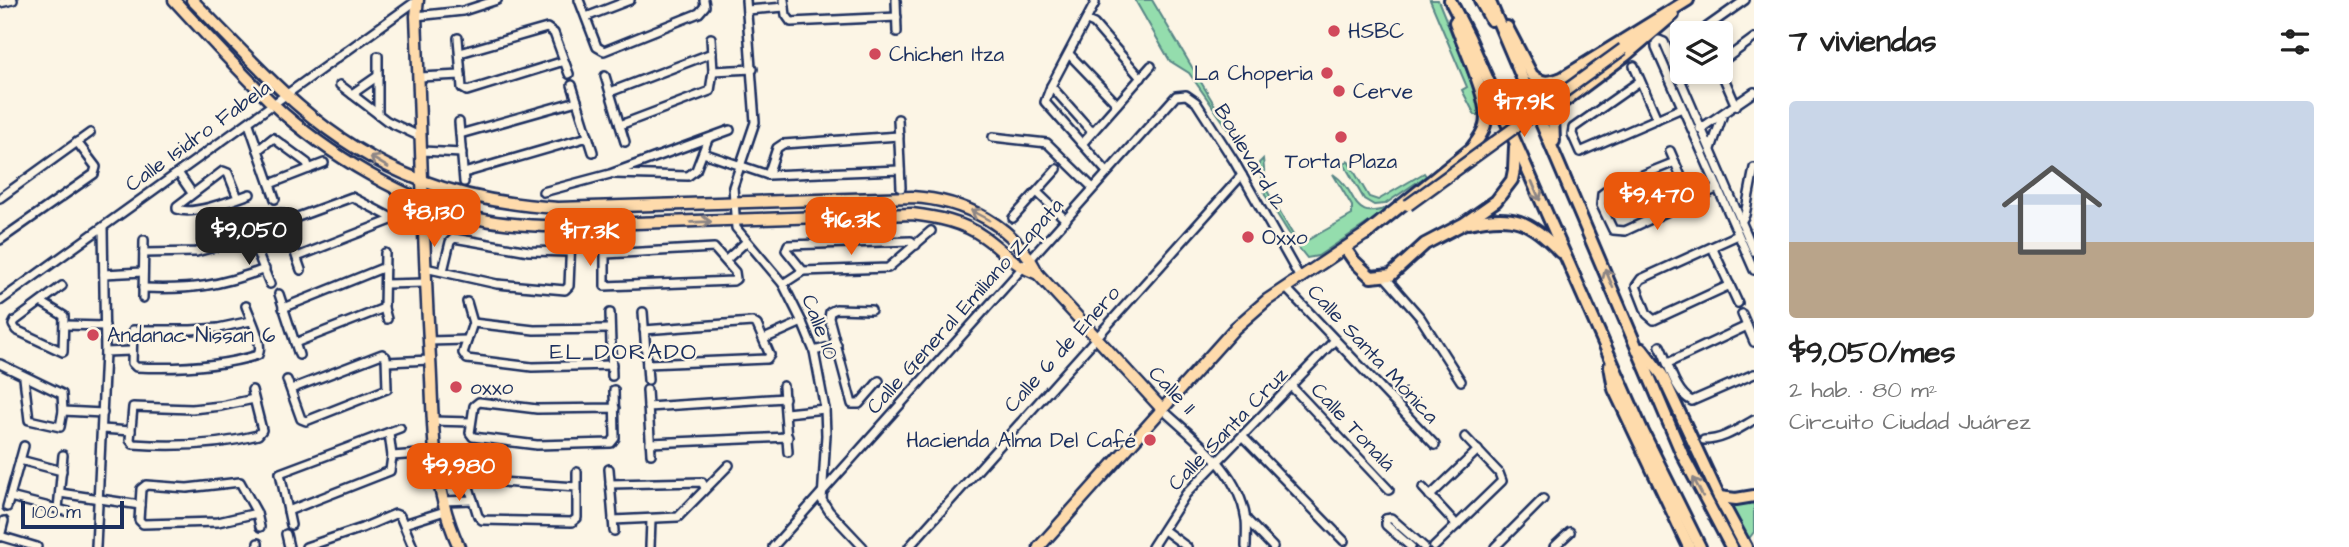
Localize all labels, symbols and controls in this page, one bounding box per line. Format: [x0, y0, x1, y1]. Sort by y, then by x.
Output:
place label: HSBC [1348, 17, 1404, 46]
map controls [1670, 21, 1733, 84]
button: layers [1670, 21, 1733, 84]
text: 7 viviendas [1789, 21, 1937, 63]
marker: HSBC [1326, 23, 1342, 39]
icon: filters [2276, 23, 2314, 61]
place label: Chichen Itza [889, 40, 1004, 69]
marker: Chichen Itza [867, 46, 883, 62]
place label: La Choperia [1194, 59, 1313, 89]
marker: La Choperia [1319, 65, 1335, 81]
street label: Calle Isidro Fabela [119, 73, 277, 199]
place label: Cerve [1353, 77, 1413, 106]
pin: $17.9K [1467, 80, 1581, 139]
marker: Cerve [1331, 83, 1347, 99]
text: $17.9K [1494, 86, 1554, 118]
street label: Boulevard 12 [1207, 98, 1293, 216]
marker: Torta Plaza [1333, 129, 1349, 145]
place label: Torta Plaza [1285, 147, 1398, 176]
icon: home [1989, 147, 2115, 273]
one-way arrow [370, 154, 389, 169]
pin: $9,470 [1600, 173, 1714, 232]
text: $9,470 [1620, 179, 1694, 211]
one-way arrow [1531, 180, 1544, 201]
pin: $8,130 [377, 190, 491, 249]
street label: Calle General Emiliano Zapata [860, 191, 1071, 421]
text: $8,130 [404, 196, 464, 228]
pin: $16.3K [794, 198, 908, 257]
text: $16.3K [821, 204, 881, 236]
one-way arrow [970, 207, 990, 221]
pin: $9,050 [192, 208, 306, 267]
pin: $17.3K [533, 208, 647, 268]
text: $9,050 [211, 214, 287, 246]
text: $17.3K [561, 215, 619, 247]
one-way arrow [689, 215, 712, 228]
place label: Oxxo [1262, 223, 1308, 252]
marker: Oxxo [1240, 229, 1256, 245]
one-way arrow [1602, 268, 1615, 289]
street label: Calle Santa Mónica [1301, 278, 1446, 430]
street label: Calle 6 de Enero [997, 279, 1127, 419]
street label: Calle 10 [794, 290, 846, 364]
place label: Andanac Nissan 6 [107, 321, 275, 350]
marker: Andanac Nissan 6 [85, 327, 101, 343]
text: $9,050/mes [1789, 332, 1956, 374]
district label: EL DORADO [550, 336, 698, 368]
street label: Calle 11 [1142, 359, 1203, 421]
street label: Calle Santa Cruz [1161, 360, 1295, 497]
place label: oxxo [470, 373, 514, 402]
text: 2 hab. · 80 m² [1789, 374, 1937, 406]
street label: Calle Tonalá [1304, 376, 1402, 478]
marker: oxxo [448, 379, 464, 395]
text: Circuito Ciudad Juárez [1789, 406, 2031, 438]
place label: Hacienda Alma Del Café [906, 426, 1136, 455]
marker: Hacienda Alma Del Café [1142, 432, 1158, 448]
pin: $9,980 [402, 444, 516, 503]
text: $9,980 [423, 450, 495, 482]
one-way arrow [1691, 477, 1705, 498]
scale bar [21, 498, 124, 530]
text: 100 m [32, 499, 81, 526]

